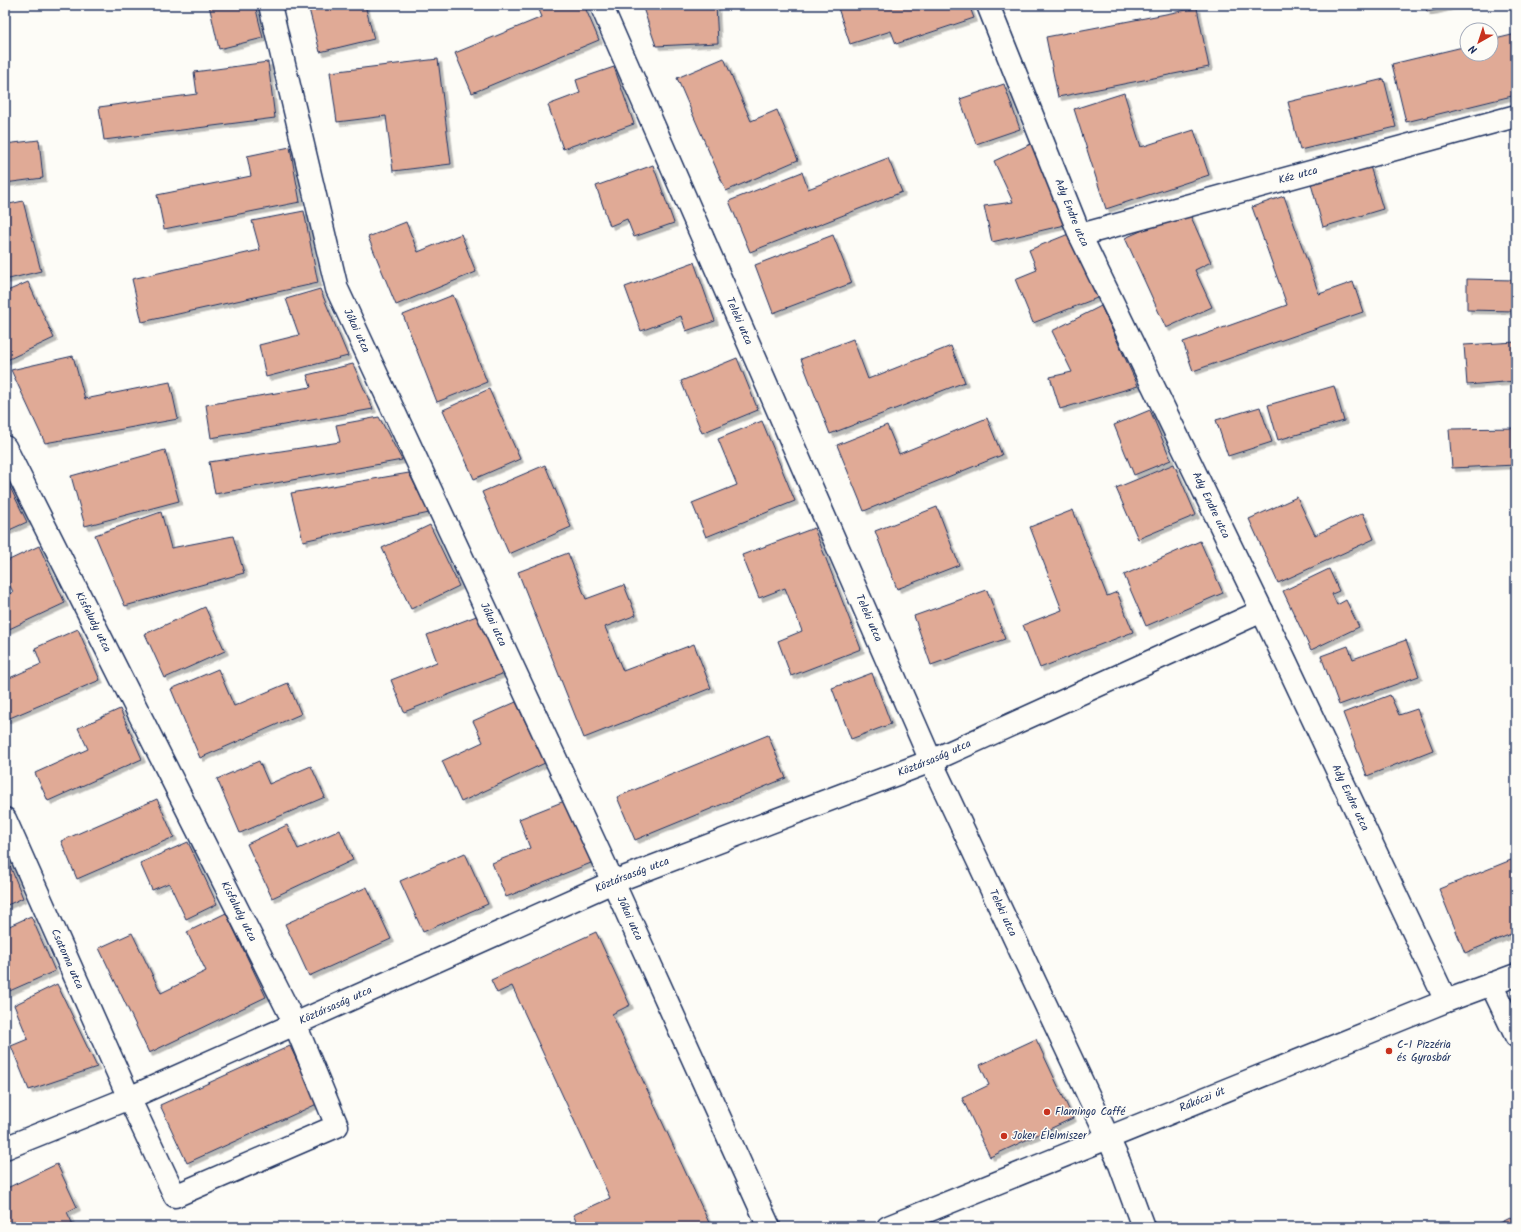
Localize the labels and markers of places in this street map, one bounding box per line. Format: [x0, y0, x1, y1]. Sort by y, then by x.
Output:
place label: C-1 Pizzéria és Gyrosbár [1397, 1036, 1452, 1067]
marker: C-1 Pizzéria és Gyrosbár [1384, 1046, 1394, 1056]
place label: Flamingo Caffé [1055, 1103, 1126, 1121]
marker: Flamingo Caffé [1042, 1107, 1052, 1117]
place label: Joker Élelmiszer [1012, 1127, 1088, 1145]
marker: Joker Élelmiszer [999, 1131, 1009, 1141]

